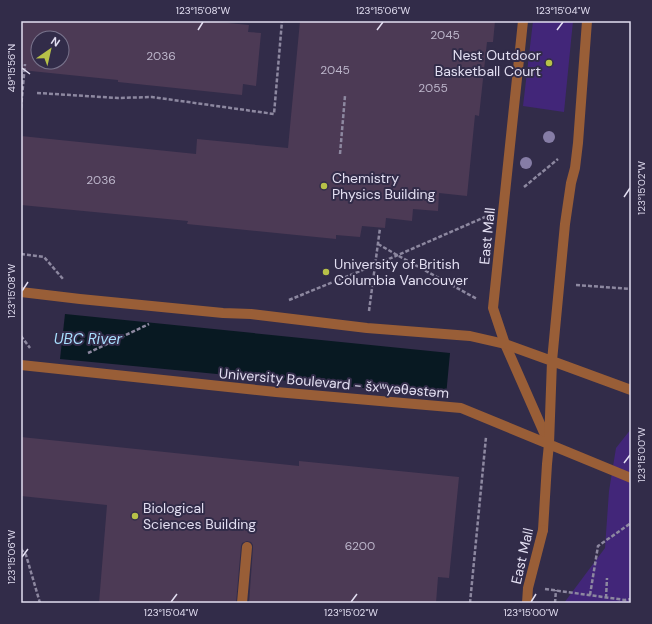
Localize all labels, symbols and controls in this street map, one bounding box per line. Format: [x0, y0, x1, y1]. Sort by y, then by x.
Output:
text: 123°15'08"W [176, 4, 231, 17]
text: 123°15'06"W [356, 4, 411, 17]
text: 123°15'04"W [536, 4, 590, 17]
house number: 2045 [430, 27, 460, 43]
north arrow [30, 30, 70, 70]
text: N [48, 34, 63, 50]
text: 49°15'56"N [5, 44, 18, 92]
place label: Nest Outdoor Basketball Court [435, 46, 541, 80]
house number: 2036 [146, 48, 176, 64]
marker: Nest Outdoor Basketball Court [544, 58, 554, 68]
house number: 2045 [320, 62, 350, 78]
house number: 2055 [418, 80, 448, 96]
text: 123°15'02"W [635, 161, 648, 215]
place label: Chemistry Physics Building [332, 169, 436, 203]
house number: 2036 [86, 172, 116, 188]
marker: Chemistry Physics Building [319, 181, 329, 191]
street label: East Mall [475, 207, 499, 265]
place label: University of British Columbia Vancouver [334, 255, 468, 289]
text: 123°15'08"W [5, 263, 18, 318]
marker: University of British Columbia Vancouver [321, 267, 331, 277]
water label: UBC River [54, 329, 123, 349]
street label: University Boulevard - šxʷyəθəstəm [218, 364, 450, 402]
text: 123°15'00"W [635, 427, 648, 483]
place label: Biological Sciences Building [143, 499, 256, 533]
marker: Biological Sciences Building [130, 511, 140, 521]
street label: East Mall [507, 526, 537, 586]
text: 123°15'06"W [5, 529, 18, 584]
house number: 6200 [345, 538, 375, 554]
text: 123°15'04"W [144, 606, 198, 619]
text: 123°15'02"W [324, 606, 378, 619]
text: 123°15'00"W [503, 606, 559, 619]

